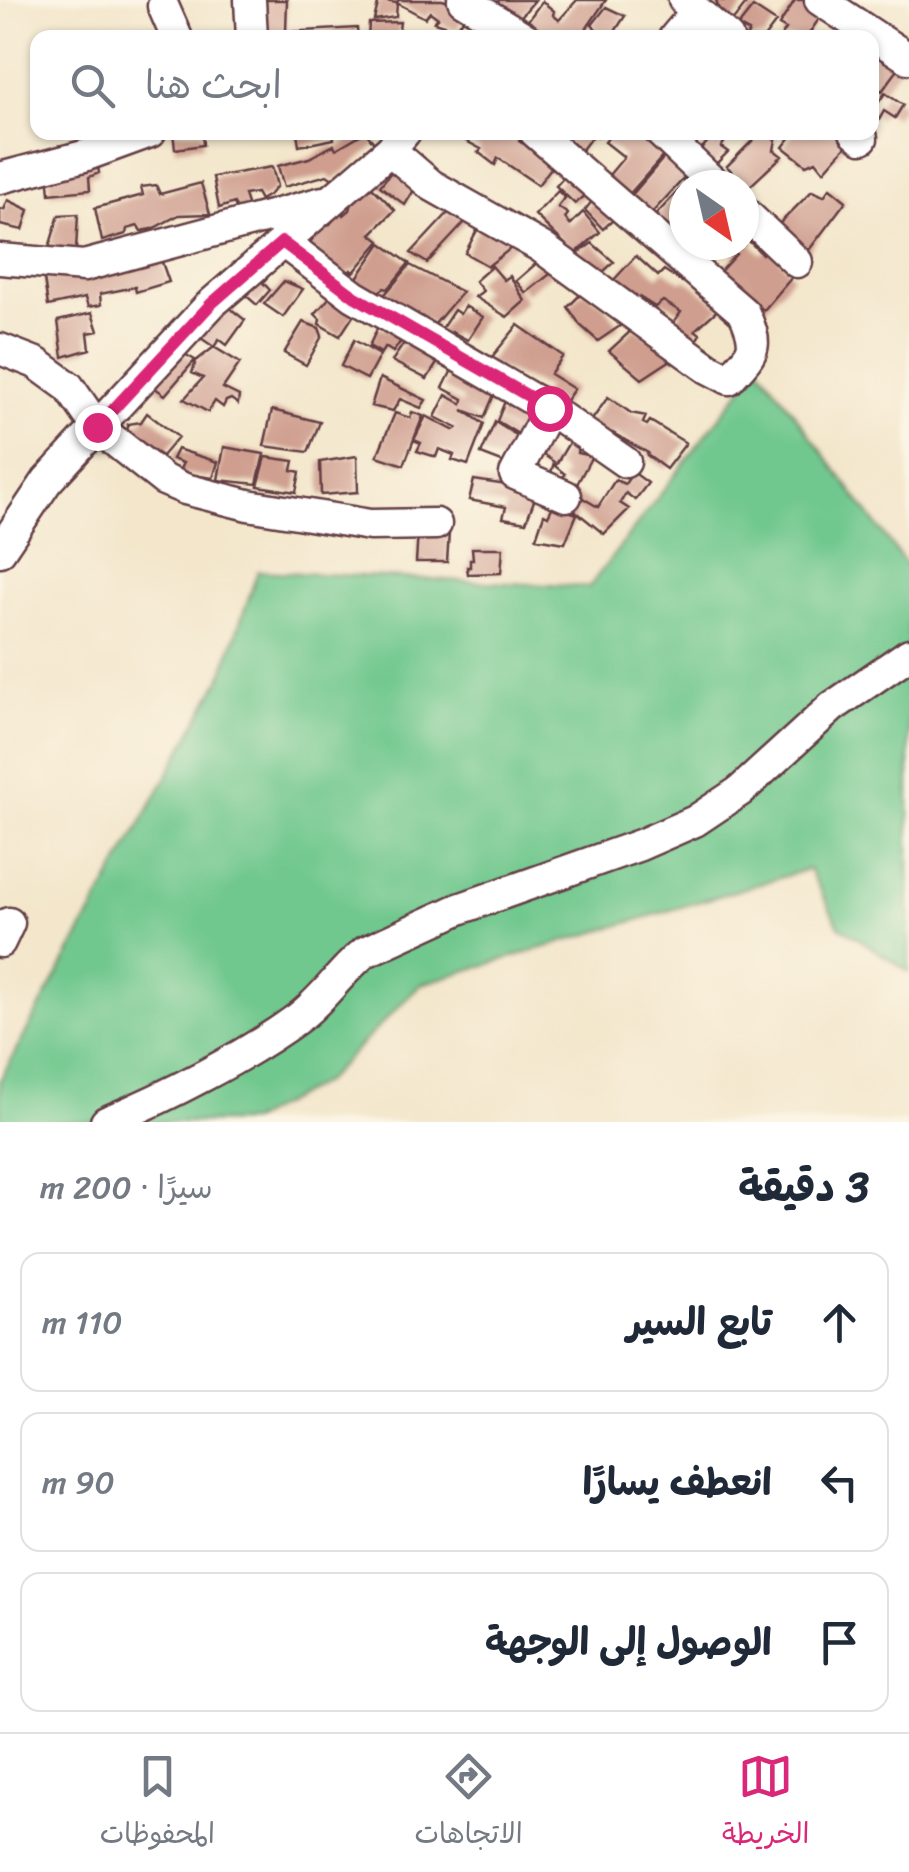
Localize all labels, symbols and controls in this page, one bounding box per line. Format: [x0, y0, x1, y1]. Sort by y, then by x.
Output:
search box [30, 30, 879, 140]
text: ابحث هنا [145, 52, 282, 119]
icon: search [65, 58, 120, 113]
north arrow [669, 170, 759, 260]
route start [527, 386, 573, 432]
route end [75, 405, 121, 451]
text: 3 دقيقة [738, 1150, 869, 1224]
text: سيرًا · 200 m [40, 1159, 213, 1216]
text: تابع السير [627, 1289, 772, 1356]
text: 110 m [42, 1294, 123, 1351]
icon: ahead [812, 1295, 867, 1350]
text: انعطف يسارًا [583, 1449, 772, 1516]
text: 90 m [42, 1454, 115, 1511]
icon: left [812, 1455, 867, 1510]
text: الوصول إلى الوجهة [485, 1609, 772, 1676]
icon: arrive [812, 1615, 867, 1670]
tab: المحفوظات [100, 1749, 215, 1858]
tab: الاتجاهات [414, 1749, 523, 1858]
tab: الخريطة [722, 1749, 809, 1858]

